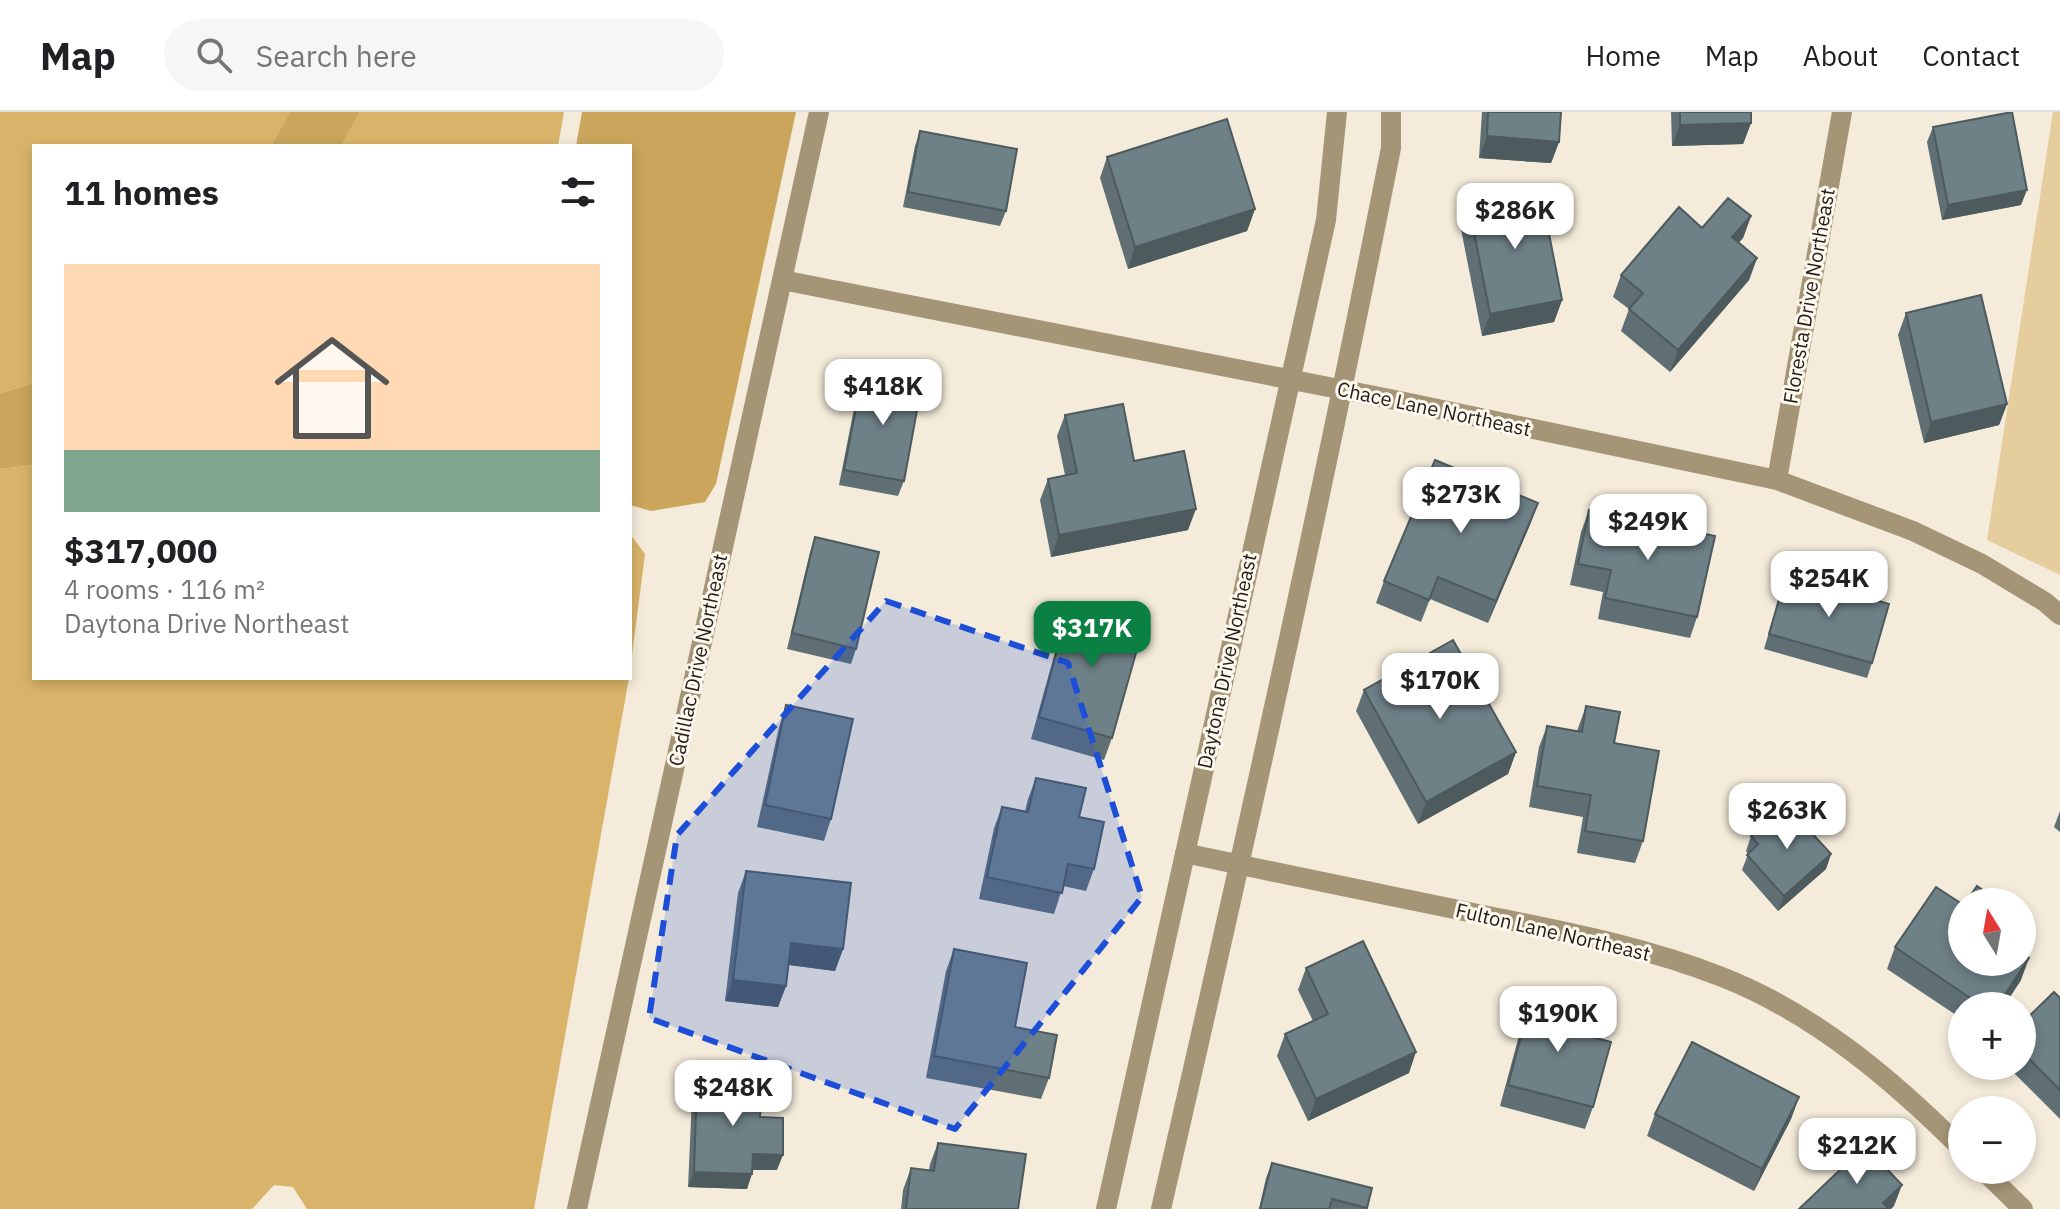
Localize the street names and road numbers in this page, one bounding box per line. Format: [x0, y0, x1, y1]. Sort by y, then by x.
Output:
street label: Floresta Drive Northeast [1776, 186, 1841, 406]
street label: Chace Lane Northeast [1335, 375, 1533, 442]
street label: Cadillac Drive Northeast [662, 551, 733, 769]
street label: Daytona Drive Northeast [1190, 551, 1263, 771]
street label: Fulton Lane Northeast [1453, 896, 1653, 967]

